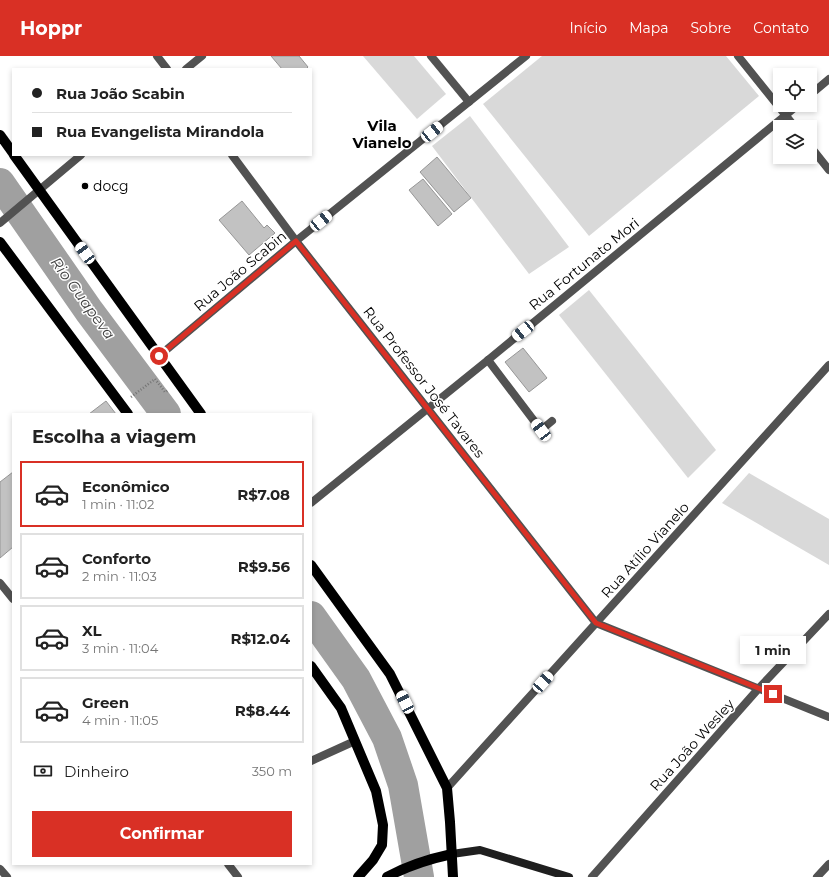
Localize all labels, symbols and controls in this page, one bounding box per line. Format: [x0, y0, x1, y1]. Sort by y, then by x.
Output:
text: Hoppr [20, 17, 82, 40]
text: Início [569, 19, 607, 37]
text: Mapa [629, 19, 669, 37]
text: Sobre [691, 19, 731, 37]
text: Contato [753, 19, 809, 37]
map controls [773, 68, 817, 164]
button: locate [773, 68, 817, 112]
text: Rua João Scabin [56, 84, 185, 103]
district label: Vila Vianelo [351, 116, 412, 152]
car [419, 120, 445, 144]
button: layers [773, 120, 817, 164]
text: Rua Evangelista Mirandola [56, 122, 264, 141]
place label: docg [93, 177, 129, 195]
marker: docg [80, 181, 90, 191]
car [308, 209, 334, 233]
street label: Rua Fortunato Mori [525, 214, 643, 314]
street label: Rua João Scabin [190, 227, 290, 315]
car [73, 240, 97, 266]
water label: Rio Guapeva [47, 253, 119, 343]
street label: Rua Professor José Tavares [359, 303, 489, 461]
car [510, 319, 536, 343]
route start [150, 347, 168, 365]
car [529, 417, 553, 443]
text: Escolha a viagem [32, 426, 196, 448]
icon: car [34, 476, 70, 512]
text: Econômico [82, 477, 170, 496]
text: R$7.08 [237, 485, 290, 504]
text: 1 min · 11:02 [82, 496, 154, 512]
street label: Rua Atílio Vianelo [597, 498, 693, 602]
icon: car [34, 548, 70, 584]
text: Conforto [82, 549, 151, 568]
text: R$9.56 [238, 557, 290, 576]
text: 2 min · 11:03 [82, 568, 157, 584]
icon: car [34, 620, 70, 656]
text: XL [82, 621, 101, 640]
text: R$12.04 [230, 629, 290, 648]
callout: 1 min [740, 636, 806, 664]
text: 3 min · 11:04 [82, 640, 158, 656]
text: 1 min [755, 642, 791, 658]
car [531, 669, 555, 695]
route end [764, 685, 782, 703]
car [394, 689, 416, 715]
icon: car [34, 692, 70, 728]
text: Green [82, 693, 129, 712]
street label: Rua João Wesley [646, 695, 738, 795]
text: R$8.44 [235, 701, 290, 720]
text: 4 min · 11:05 [82, 712, 158, 728]
icon: cash [32, 760, 54, 782]
text: Dinheiro [64, 762, 129, 781]
text: 350 m [252, 763, 292, 779]
button: Confirmar [32, 811, 292, 857]

